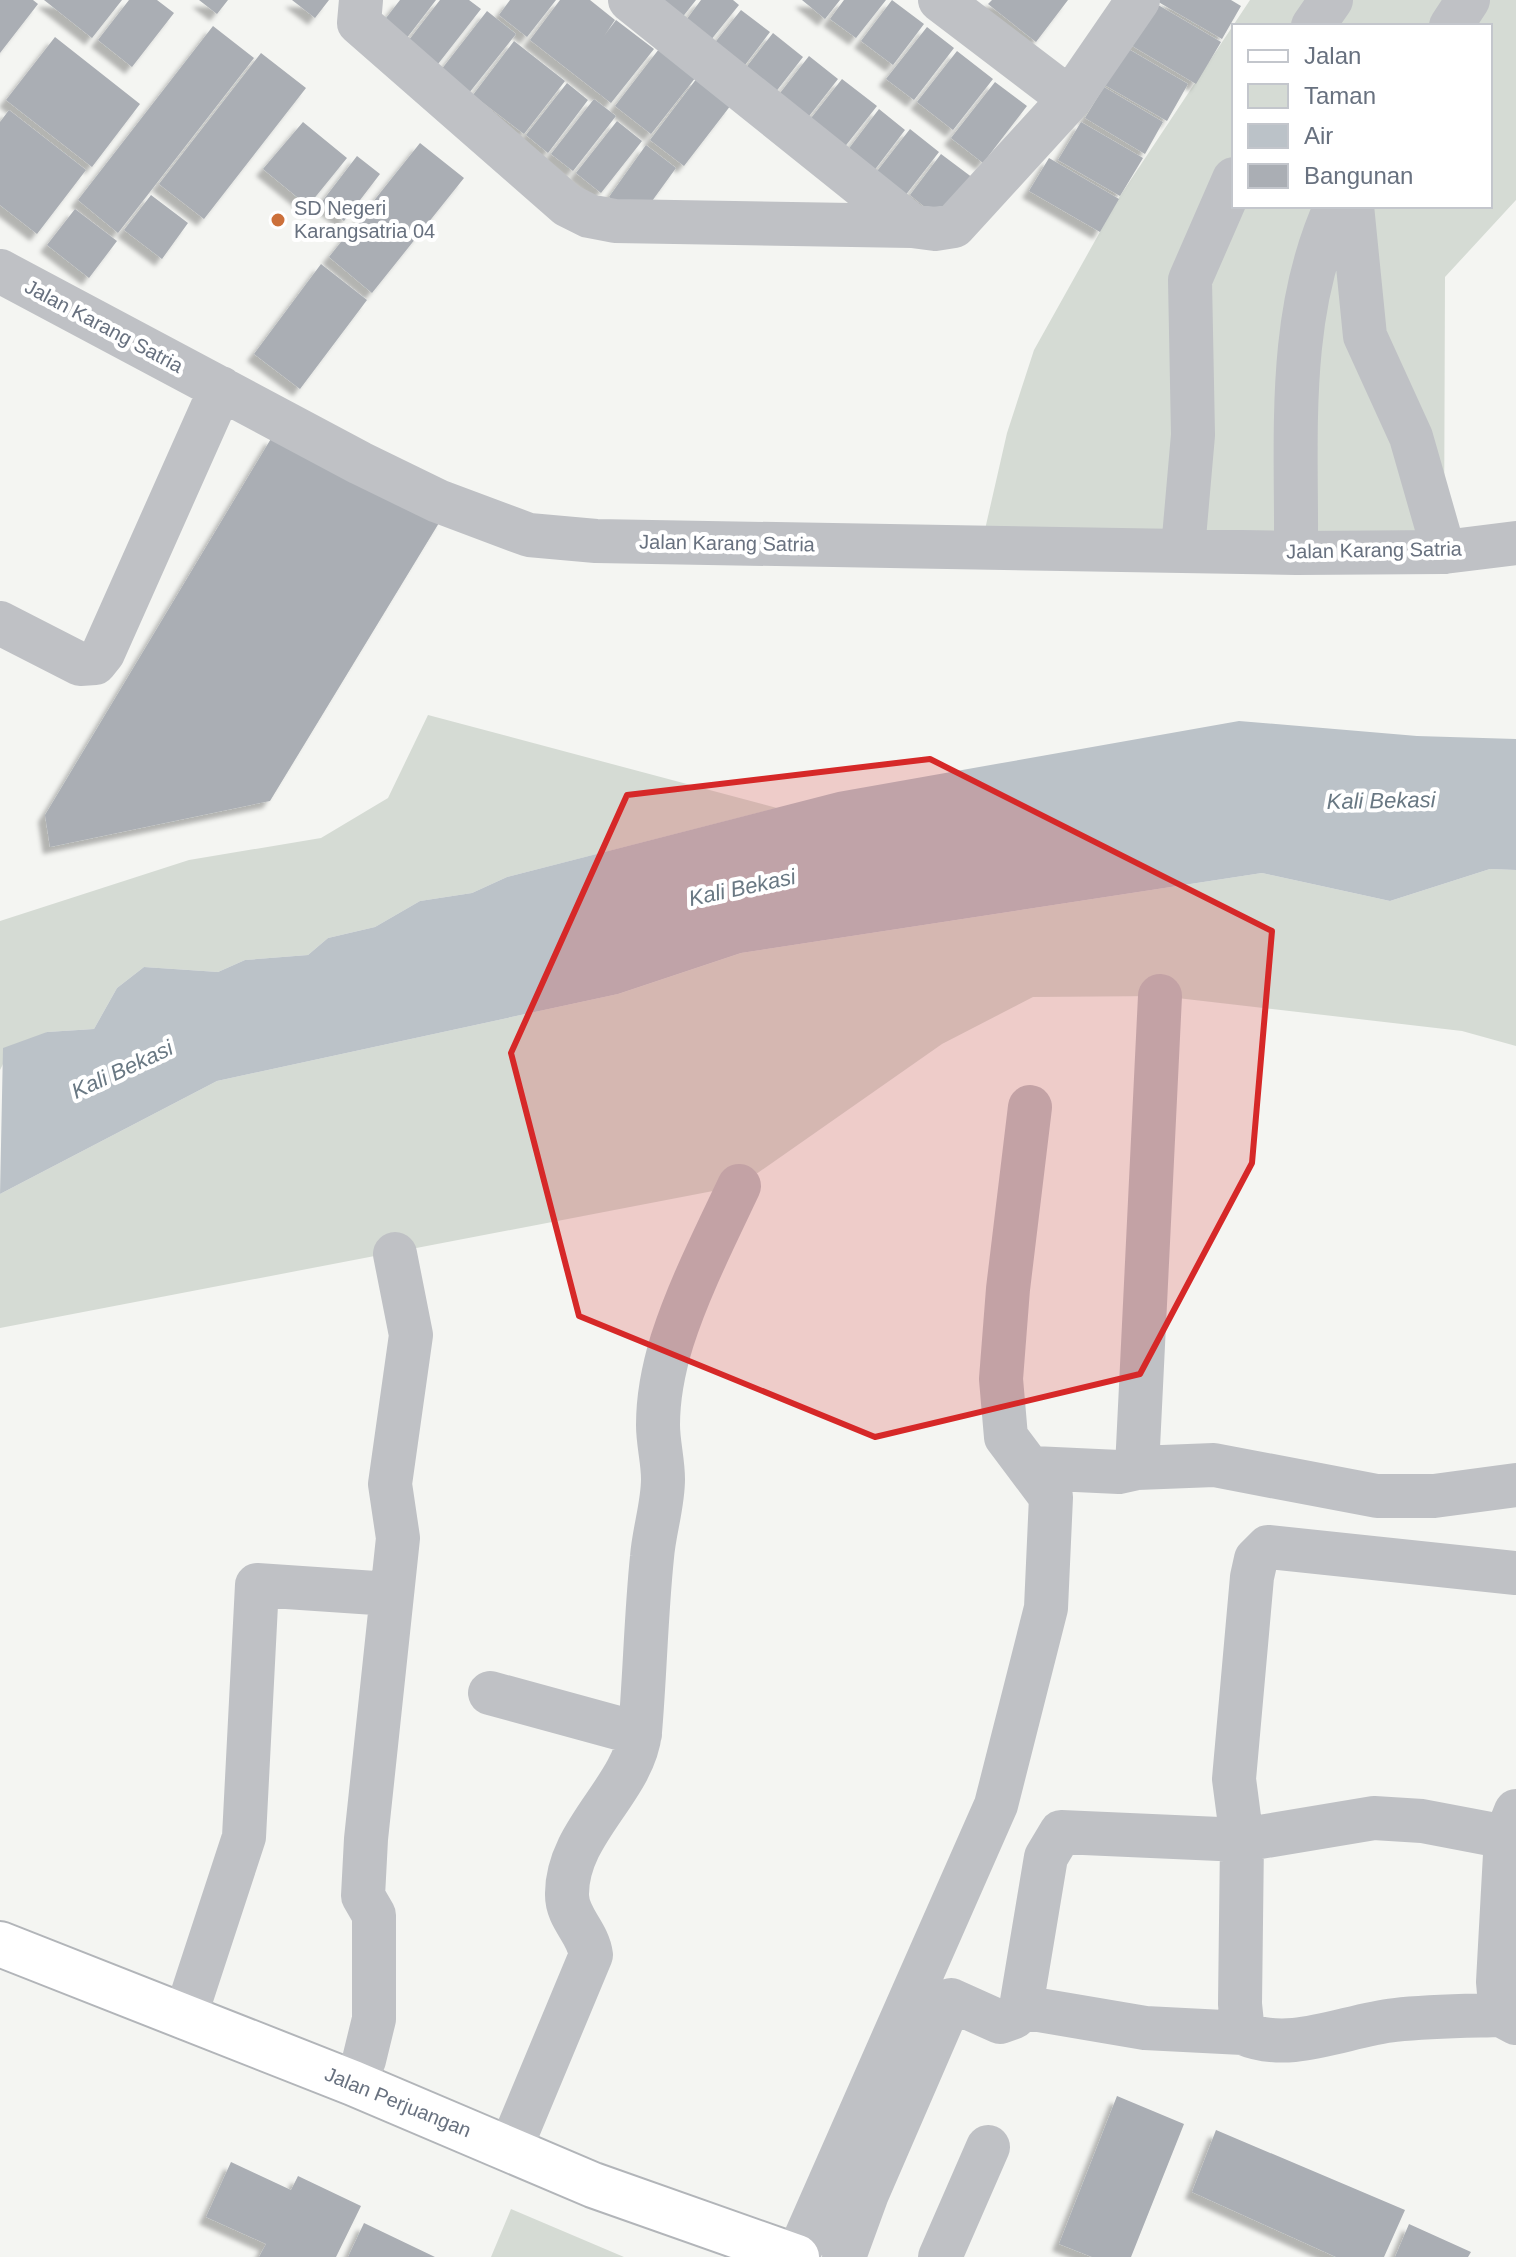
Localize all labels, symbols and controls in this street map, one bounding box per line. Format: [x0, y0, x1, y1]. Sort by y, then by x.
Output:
legend [1232, 24, 1492, 208]
text: Jalan [1304, 42, 1361, 69]
text: Taman [1304, 82, 1376, 109]
text: Air [1304, 122, 1333, 149]
text: Bangunan [1304, 162, 1413, 189]
place label: SD Negeri Karangsatria 04 [294, 197, 435, 242]
marker: SD Negeri Karangsatria 04 [269, 211, 287, 229]
street label: Jalan Karang Satria [21, 275, 187, 377]
street label: Jalan Karang Satria [639, 530, 816, 556]
street label: Jalan Karang Satria [1286, 537, 1463, 563]
water label: Kali Bekasi [1326, 787, 1437, 814]
water label: Kali Bekasi [686, 864, 799, 911]
water label: Kali Bekasi [68, 1035, 178, 1104]
street label: Jalan Perjuangan [322, 2063, 474, 2141]

